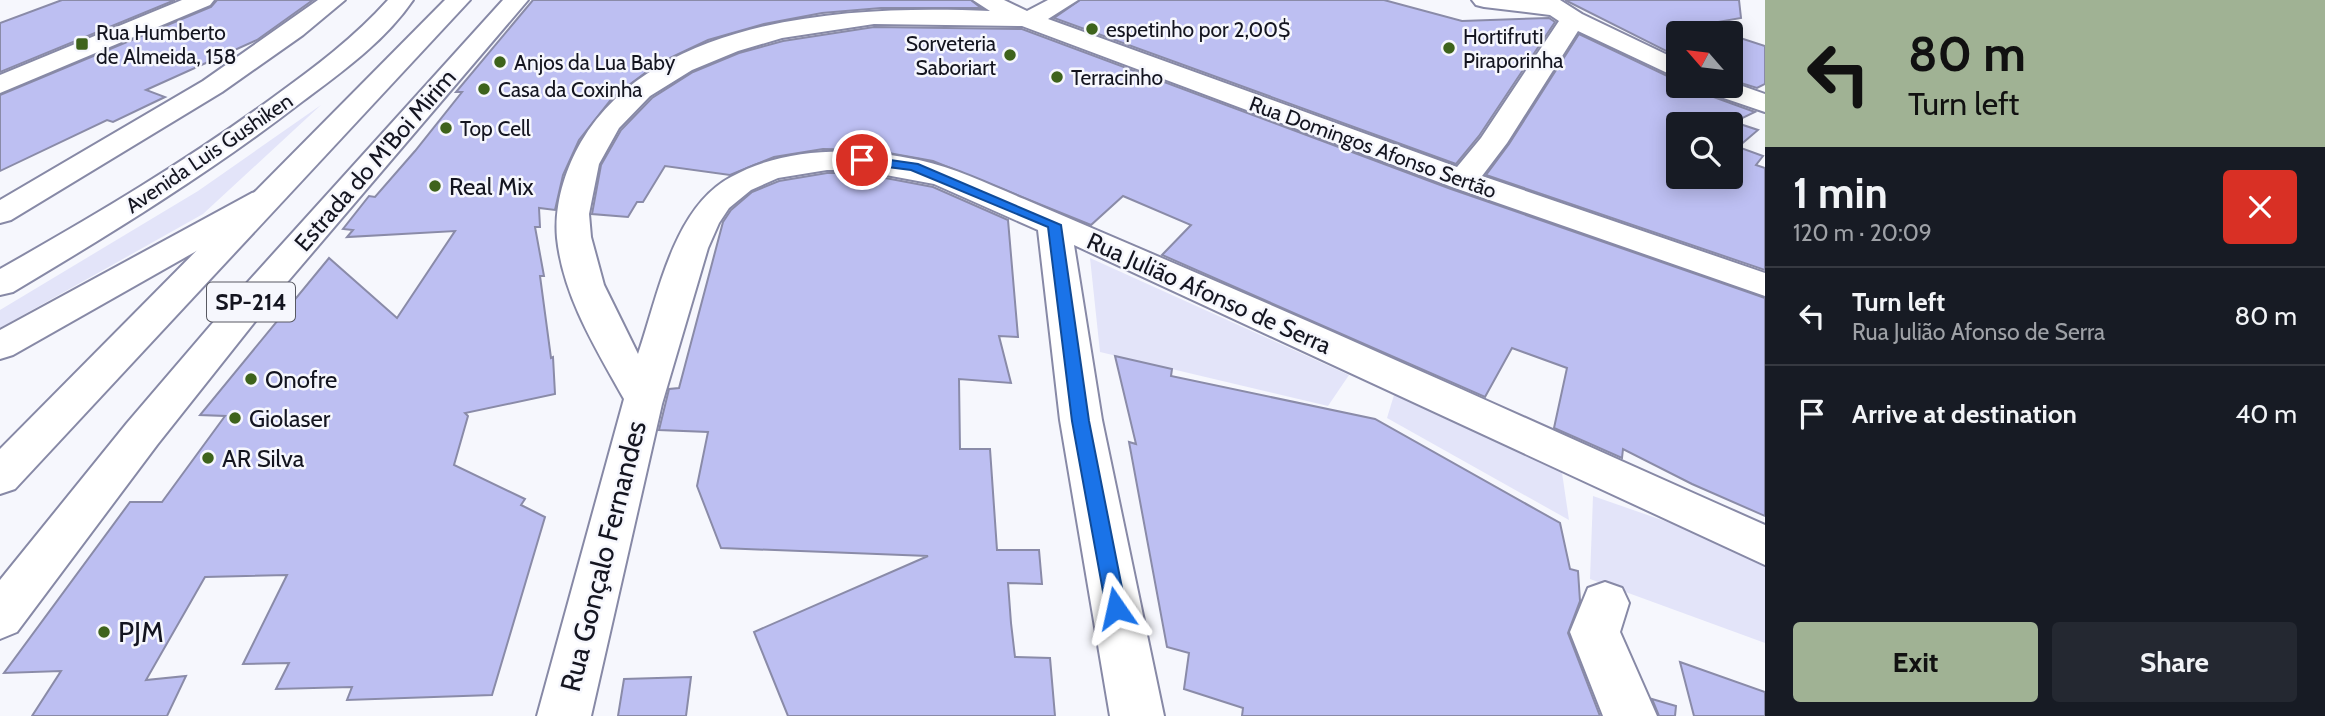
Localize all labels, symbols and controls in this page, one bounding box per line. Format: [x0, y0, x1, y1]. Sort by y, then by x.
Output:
place label: espetinho por 2,00$ [1106, 17, 1290, 42]
place label: Rua Humberto de Almeida, 158 [96, 20, 236, 69]
marker: espetinho por 2,00$ [1084, 21, 1100, 37]
north arrow [1666, 21, 1743, 98]
map controls [1666, 21, 1743, 189]
place label: Hortifruti Piraporinha [1463, 24, 1563, 73]
text: 80 m [1908, 24, 2026, 83]
icon: left [1793, 28, 1884, 119]
place label: Sorveteria Saboriart [906, 31, 996, 80]
marker: Rua Humberto de Almeida, 158 [74, 36, 90, 52]
marker: Hortifruti Piraporinha [1441, 40, 1457, 56]
marker: Sorveteria Saboriart [1002, 47, 1018, 63]
place label: Anjos da Lua Baby [514, 50, 676, 76]
marker: Anjos da Lua Baby [492, 54, 508, 70]
street label: Estrada do M'Boi Mirim [288, 63, 462, 257]
place label: Terracinho [1071, 65, 1163, 90]
marker: Terracinho [1049, 69, 1065, 85]
place label: Casa da Coxinha [498, 77, 642, 102]
marker: Casa da Coxinha [476, 81, 492, 97]
text: Turn left [1908, 84, 2019, 123]
street label: Avenida Luis Gushiken [121, 88, 297, 218]
street label: Rua Domingos Afonso Sertão [1246, 91, 1500, 203]
button: search [1666, 112, 1743, 189]
place label: Top Cell [460, 116, 531, 141]
marker: Top Cell [438, 120, 454, 136]
pin [832, 130, 892, 190]
icon: arrive [843, 141, 881, 179]
text: 1 min [1793, 167, 1888, 219]
button: close [2223, 170, 2297, 244]
place label: Real Mix [449, 172, 534, 201]
marker: Real Mix [427, 178, 443, 194]
text: 120 m · 20:09 [1793, 219, 1932, 247]
street label: Rua Julião Afonso de Serra [1082, 226, 1336, 360]
road number: SP-214 [207, 282, 295, 322]
text: Turn left [1852, 286, 1945, 318]
icon: left [1793, 297, 1831, 335]
text: 80 m [2234, 300, 2297, 332]
text: Rua Julião Afonso de Serra [1852, 318, 2105, 346]
place label: Onofre [265, 365, 337, 394]
marker: Onofre [243, 371, 259, 387]
icon: arrive [1793, 395, 1831, 433]
text: Arrive at destination [1852, 398, 2077, 430]
text: 40 m [2235, 398, 2297, 430]
place label: Giolaser [249, 404, 331, 433]
marker: Giolaser [227, 410, 243, 426]
street label: Rua Gonçalo Fernandes [553, 417, 653, 695]
place label: AR Silva [222, 444, 305, 473]
marker: AR Silva [200, 450, 216, 466]
position arrow [1079, 571, 1153, 645]
place label: PJM [118, 615, 164, 649]
button: Exit [1793, 622, 2038, 702]
button: Share [2052, 622, 2297, 702]
marker: PJM [96, 624, 112, 640]

